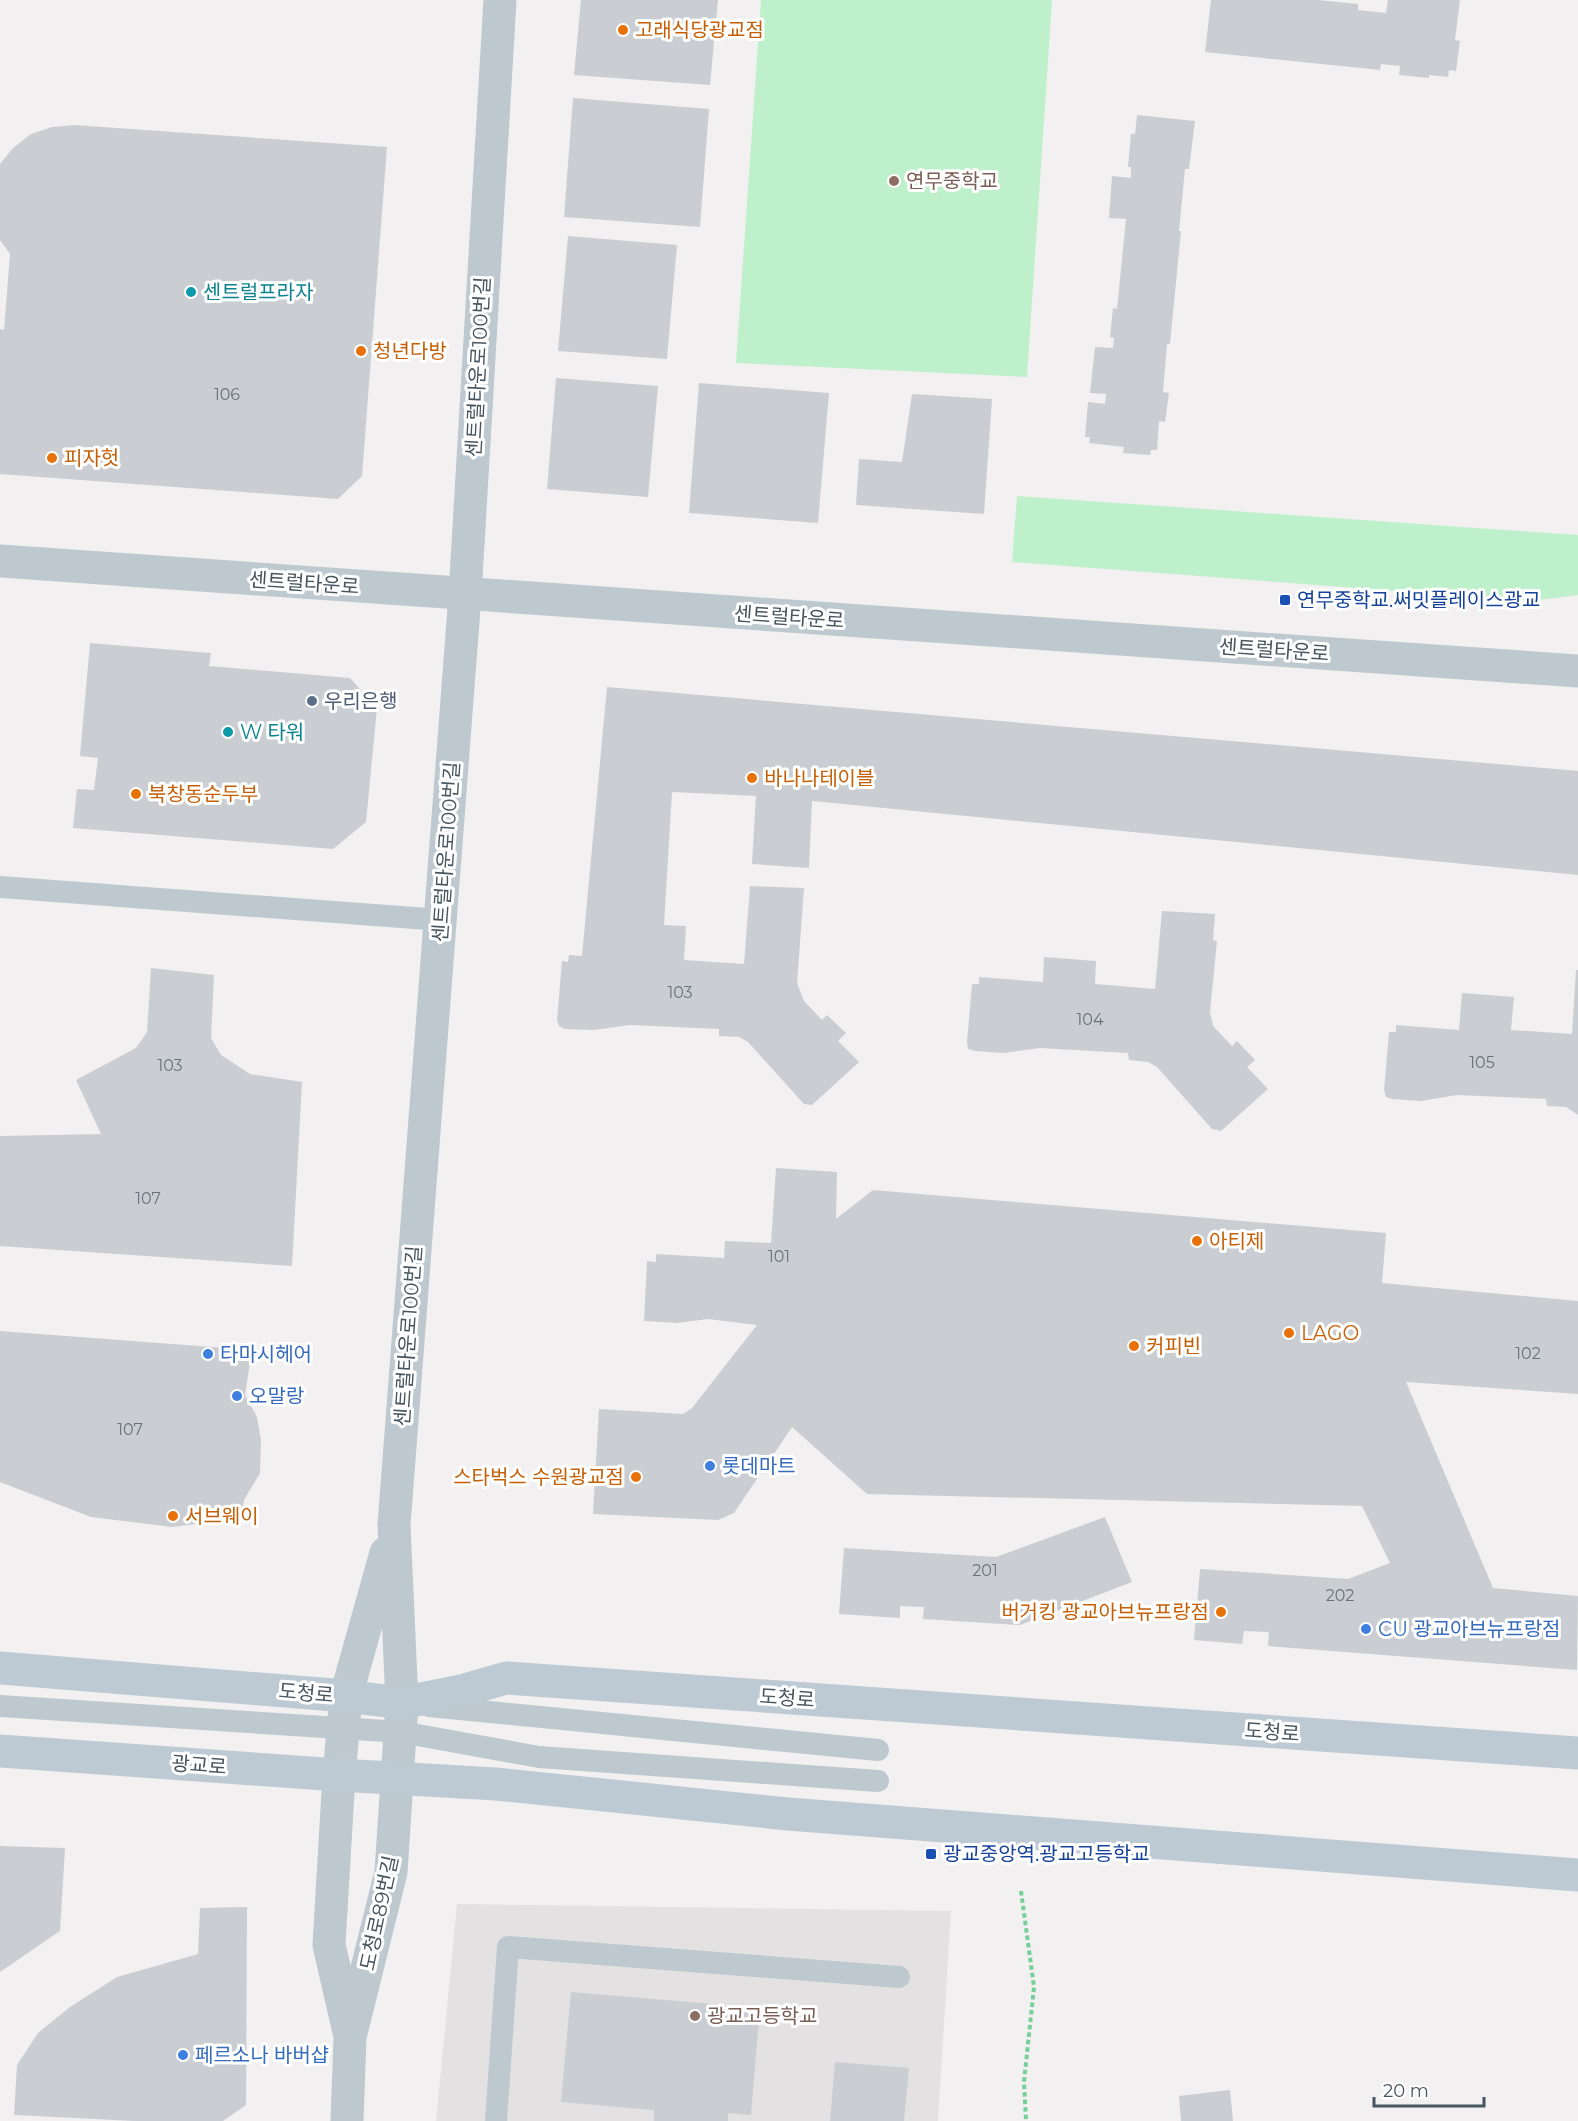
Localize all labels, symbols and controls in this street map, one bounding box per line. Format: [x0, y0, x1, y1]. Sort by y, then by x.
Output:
place label: 고래식당광교점 [635, 18, 764, 42]
marker: 고래식당광교점 [616, 23, 630, 37]
place label: 연무중학교 [906, 169, 998, 193]
marker: 연무중학교 [887, 174, 901, 188]
street label: 센트럴타운로100번길 [461, 276, 495, 458]
place label: 센트럴프라자 [203, 280, 313, 304]
marker: 센트럴프라자 [184, 285, 198, 299]
place label: 청년다방 [373, 339, 447, 363]
marker: 청년다방 [354, 344, 368, 358]
house number: 106 [214, 385, 240, 404]
place label: 피자헛 [64, 446, 119, 470]
marker: 피자헛 [45, 451, 59, 465]
street label: 센트럴타운로 [248, 567, 360, 599]
place label: 연무중학교.써밋플레이스광교 [1297, 588, 1540, 612]
marker: 연무중학교.써밋플레이스광교 [1278, 593, 1292, 607]
street label: 센트럴타운로 [733, 601, 845, 633]
street label: 센트럴타운로 [1218, 634, 1330, 666]
place label: 우리은행 [324, 689, 398, 713]
marker: 우리은행 [305, 694, 319, 708]
place label: W 타워 [240, 720, 304, 744]
marker: W 타워 [221, 725, 235, 739]
street label: 센트럴타운로100번길 [428, 761, 464, 943]
place label: 바나나테이블 [764, 766, 874, 790]
marker: 바나나테이블 [745, 771, 759, 785]
place label: 북창동순두부 [148, 782, 258, 806]
marker: 북창동순두부 [129, 787, 143, 801]
house number: 103 [667, 983, 693, 1002]
house number: 104 [1077, 1010, 1104, 1029]
house number: 105 [1469, 1053, 1495, 1072]
house number: 103 [157, 1056, 183, 1075]
house number: 107 [135, 1189, 161, 1208]
place label: 아티제 [1209, 1229, 1264, 1253]
marker: 아티제 [1190, 1234, 1204, 1248]
street label: 센트럴타운로100번길 [390, 1245, 426, 1427]
house number: 101 [768, 1247, 790, 1266]
place label: LAGO [1301, 1321, 1359, 1345]
marker: LAGO [1282, 1326, 1296, 1340]
place label: 커피빈 [1146, 1334, 1201, 1358]
marker: 커피빈 [1127, 1339, 1141, 1353]
place label: 타마시헤어 [220, 1342, 312, 1366]
house number: 102 [1515, 1344, 1541, 1363]
marker: 타마시헤어 [201, 1347, 215, 1361]
place label: 오말랑 [249, 1384, 304, 1408]
marker: 오말랑 [230, 1389, 244, 1403]
house number: 107 [117, 1420, 143, 1439]
place label: 롯데마트 [722, 1454, 796, 1478]
marker: 롯데마트 [703, 1459, 717, 1473]
place label: 스타벅스 수원광교점 [453, 1465, 624, 1489]
marker: 스타벅스 수원광교점 [629, 1470, 643, 1484]
place label: 서브웨이 [185, 1504, 259, 1528]
marker: 서브웨이 [166, 1509, 180, 1523]
house number: 201 [972, 1561, 998, 1580]
house number: 202 [1326, 1586, 1354, 1605]
place label: 버거킹 광교아브뉴프랑점 [1001, 1600, 1209, 1624]
marker: 버거킹 광교아브뉴프랑점 [1214, 1605, 1228, 1619]
place label: CU 광교아브뉴프랑점 [1378, 1617, 1560, 1641]
marker: CU 광교아브뉴프랑점 [1359, 1622, 1373, 1636]
street label: 도청로 [277, 1679, 335, 1707]
street label: 도청로 [759, 1684, 815, 1712]
street label: 도청로 [1244, 1718, 1300, 1746]
street label: 광교로 [171, 1751, 227, 1779]
place label: 광교중앙역.광교고등학교 [943, 1842, 1150, 1866]
marker: 광교중앙역.광교고등학교 [924, 1847, 938, 1861]
street label: 도청로89번길 [355, 1853, 403, 1973]
place label: 광교고등학교 [707, 2004, 817, 2028]
marker: 광교고등학교 [688, 2009, 702, 2023]
place label: 페르소나 바버샵 [195, 2043, 329, 2067]
marker: 페르소나 바버샵 [176, 2048, 190, 2062]
scale bar [1374, 2070, 1484, 2108]
text: 20 m [1383, 2080, 1429, 2102]

